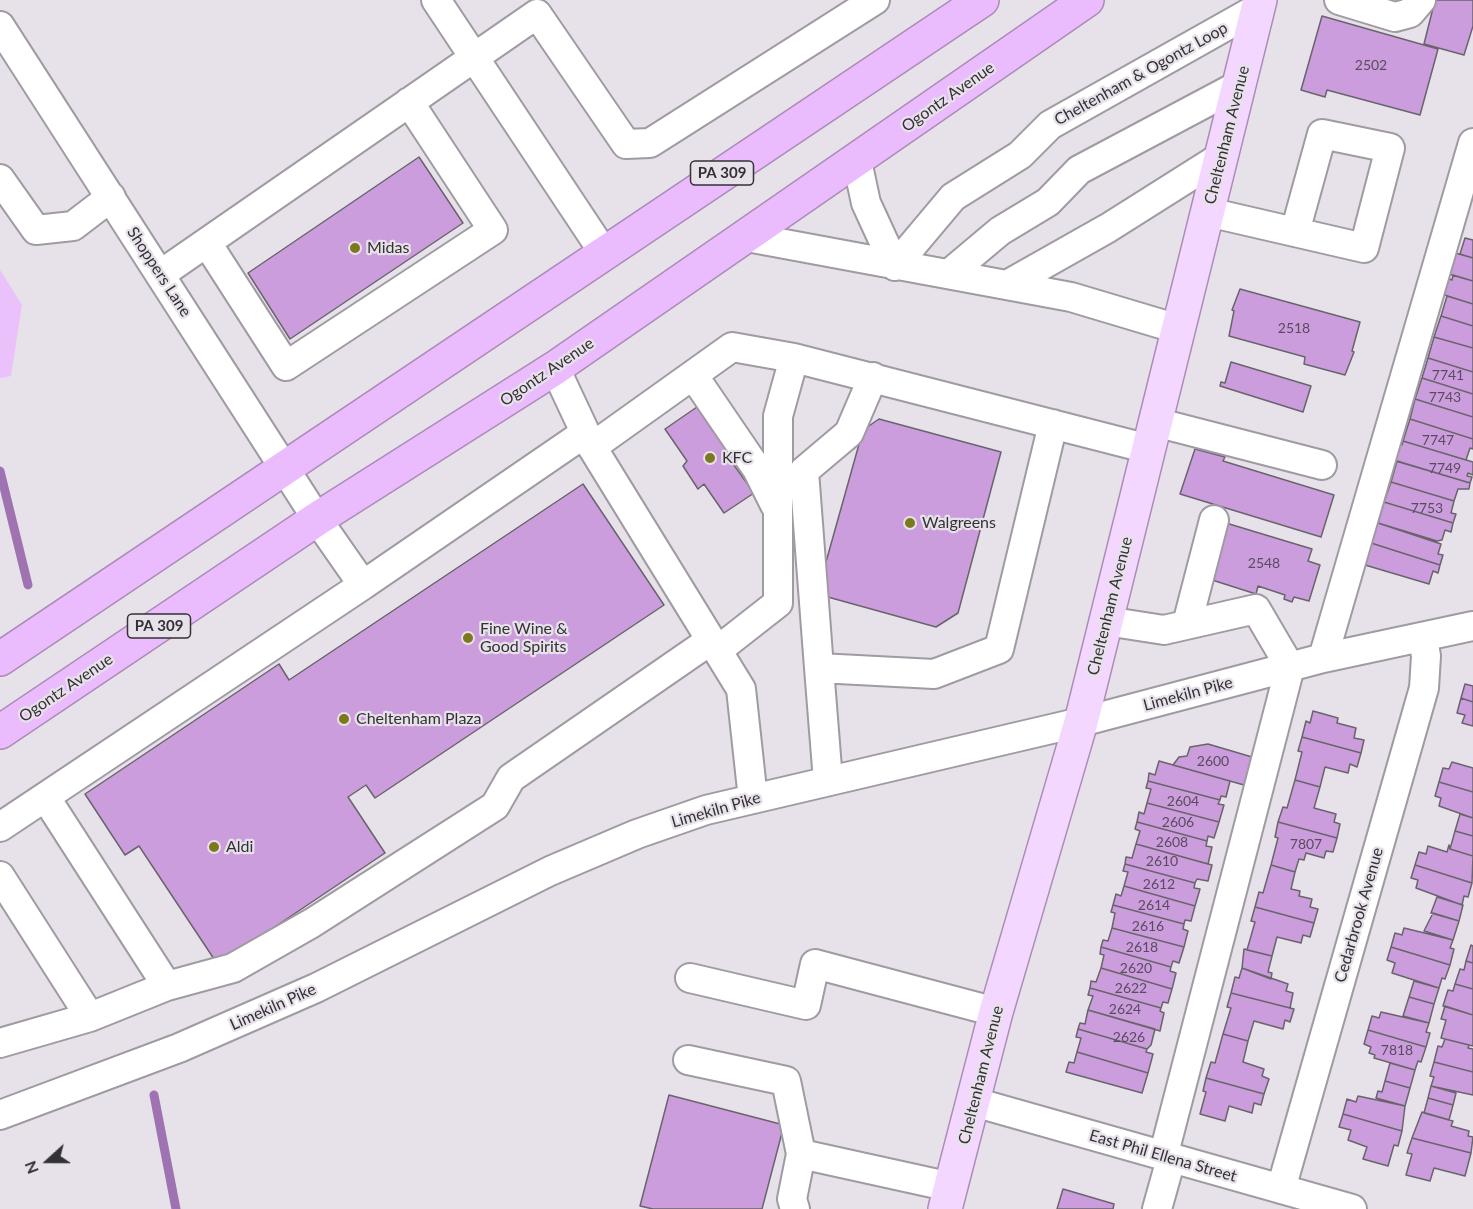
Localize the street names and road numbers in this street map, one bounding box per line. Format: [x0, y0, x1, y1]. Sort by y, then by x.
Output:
street label: Cheltenham & Ogontz Loop [1051, 18, 1231, 130]
street label: Ogontz Avenue [898, 58, 998, 136]
street label: Cheltenham Avenue [1201, 64, 1253, 206]
road number: PA 309 [690, 161, 754, 185]
street label: Shoppers Lane [123, 223, 195, 321]
street label: Ogontz Avenue [497, 334, 597, 410]
street label: Cheltenham Avenue [1084, 535, 1136, 677]
road number: PA 309 [128, 614, 190, 638]
street label: Ogontz Avenue [16, 650, 116, 726]
street label: Limekiln Pike [1141, 673, 1235, 715]
street label: Limekiln Pike [669, 788, 763, 832]
street label: Cedarbrook Avenue [1331, 845, 1387, 985]
street label: Limekiln Pike [227, 980, 319, 1034]
street label: Cheltenham Avenue [955, 1004, 1007, 1146]
street label: East Phil Ellena Street [1087, 1126, 1239, 1186]

